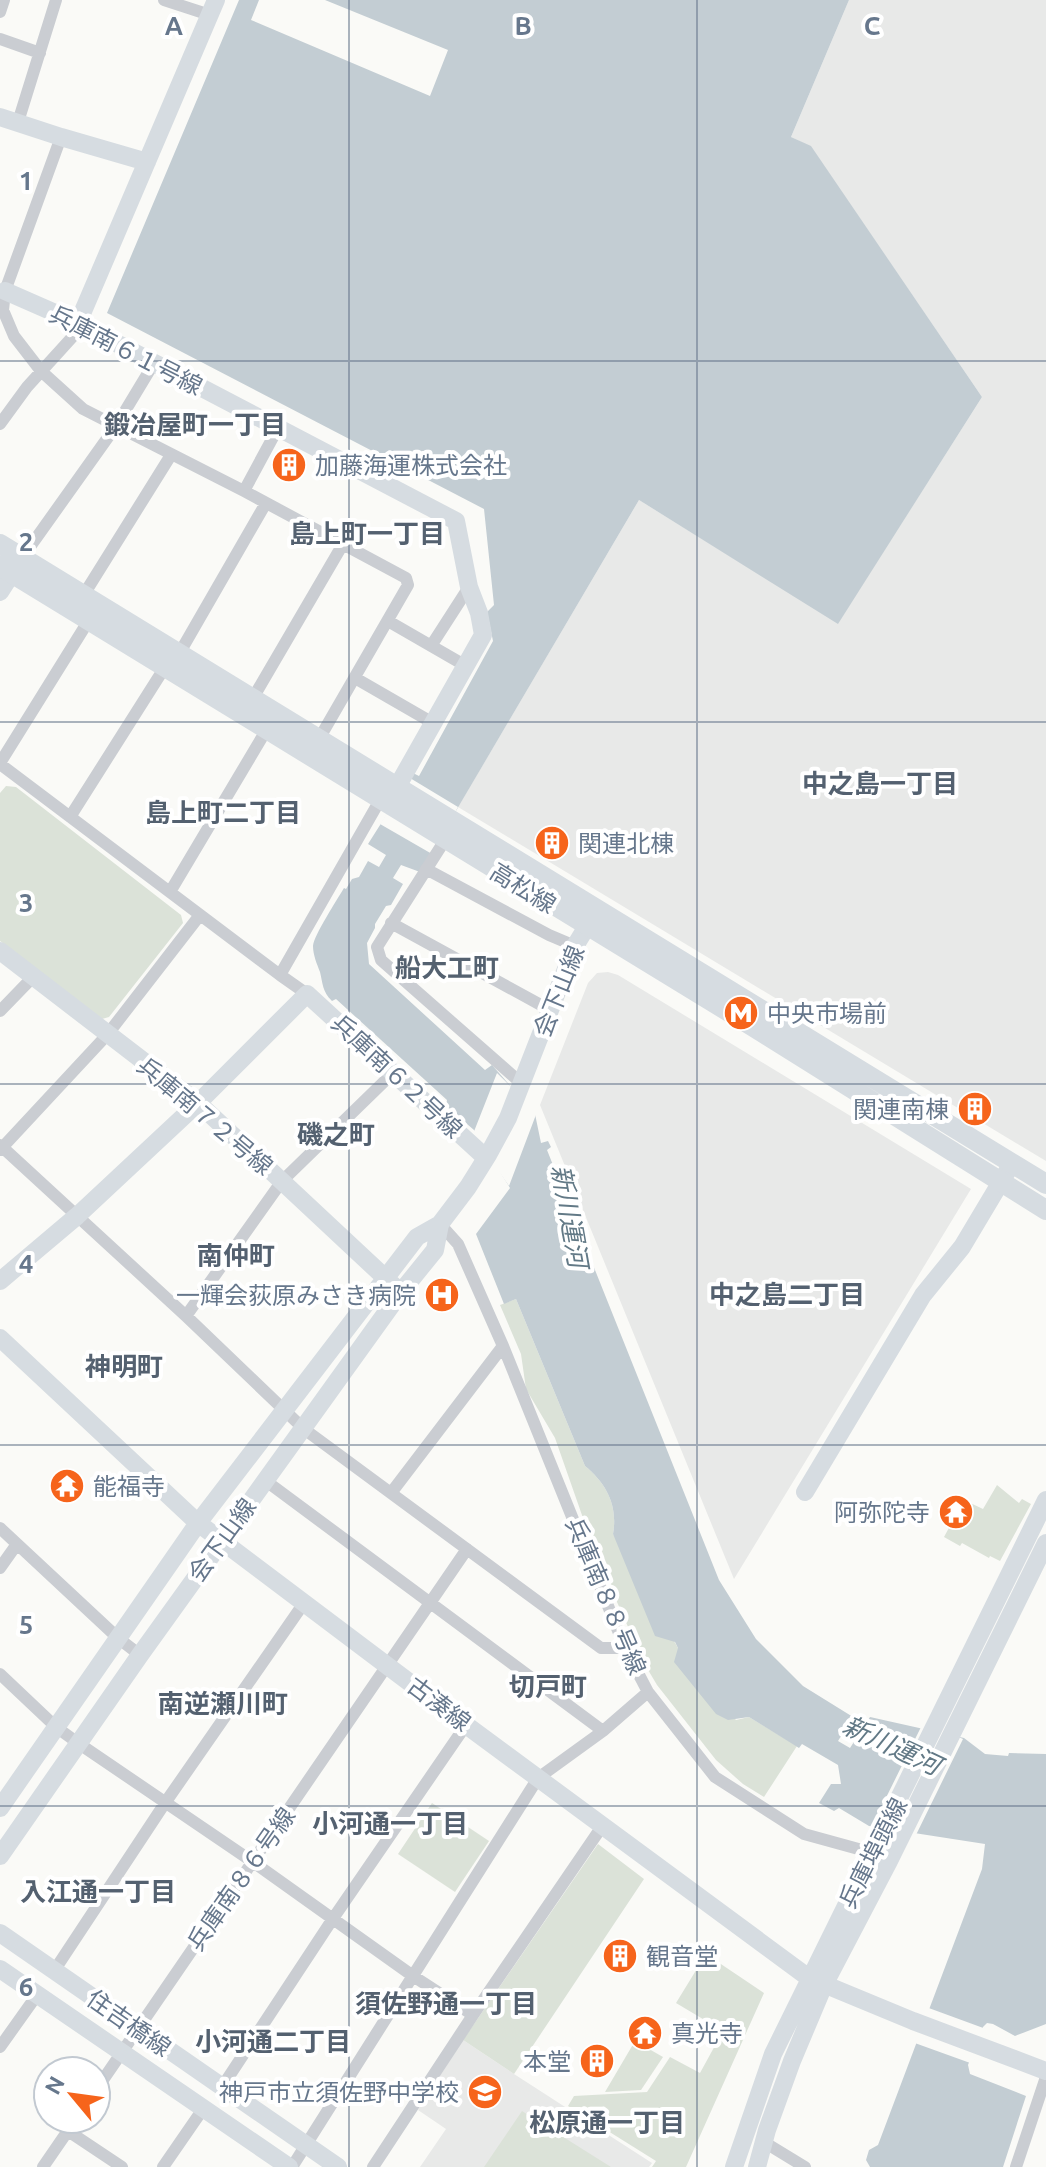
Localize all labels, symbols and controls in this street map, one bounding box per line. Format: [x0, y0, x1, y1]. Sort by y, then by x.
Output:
text: A [165, 11, 184, 40]
text: B [514, 11, 532, 40]
text: C [864, 11, 881, 40]
text: 1 [19, 166, 33, 195]
street label: 兵庫南６１号線 [45, 300, 207, 400]
district label: 鍛冶屋町一丁目 [104, 410, 286, 439]
building icon: 加藤海運株式会社 [270, 446, 308, 484]
place label: 加藤海運株式会社 [315, 452, 507, 479]
district label: 島上町一丁目 [289, 519, 445, 548]
text: 2 [19, 527, 33, 556]
district label: 中之島一丁目 [802, 769, 958, 798]
district label: 島上町二丁目 [145, 798, 301, 827]
building icon: 関連北棟 [533, 824, 571, 862]
place label: 関連北棟 [578, 830, 674, 857]
street label: 高松線 [485, 857, 561, 919]
text: 3 [19, 888, 33, 917]
street label: 会下山線 [529, 941, 589, 1041]
district label: 船大工町 [395, 953, 499, 982]
metro station icon: 中央市場前 [722, 994, 760, 1032]
place label: 中央市場前 [767, 1000, 887, 1027]
street label: 兵庫南６２号線 [326, 1009, 468, 1143]
street label: 兵庫南７２号線 [132, 1052, 278, 1180]
building icon: 関連南棟 [956, 1090, 994, 1128]
place label: 関連南棟 [853, 1096, 949, 1123]
district label: 磯之町 [297, 1120, 375, 1149]
water label: 新川運河 [547, 1162, 594, 1275]
district label: 南仲町 [197, 1241, 275, 1270]
text: 4 [19, 1249, 33, 1278]
hospital icon: 一輝会荻原みさき病院 [423, 1276, 461, 1314]
district label: 中之島二丁目 [709, 1280, 865, 1309]
place label: 一輝会荻原みさき病院 [176, 1282, 416, 1309]
district label: 神明町 [85, 1352, 163, 1381]
temple icon: 能福寺 [48, 1467, 86, 1505]
place label: 能福寺 [93, 1473, 165, 1500]
street label: 会下山線 [183, 1493, 261, 1587]
temple icon: 阿弥陀寺 [937, 1493, 975, 1531]
place label: 阿弥陀寺 [834, 1499, 930, 1526]
street label: 兵庫南８８号線 [561, 1513, 651, 1679]
text: 5 [19, 1610, 33, 1639]
street label: 古湊線 [402, 1672, 476, 1736]
district label: 切戸町 [509, 1672, 587, 1701]
district label: 南逆瀬川町 [158, 1689, 288, 1718]
water label: 新川運河 [839, 1710, 950, 1782]
street label: 兵庫埠頭線 [834, 1793, 912, 1913]
street label: 兵庫南８６号線 [182, 1802, 300, 1956]
district label: 小河通一丁目 [312, 1809, 468, 1838]
district label: 入江通一丁目 [20, 1877, 176, 1906]
building icon: 観音堂 [601, 1937, 639, 1975]
place label: 観音堂 [646, 1943, 718, 1970]
text: 6 [19, 1972, 33, 2001]
street label: 住吉橋線 [82, 1984, 176, 2062]
district label: 須佐野通一丁目 [355, 1989, 537, 2018]
temple icon: 真光寺 [626, 2014, 664, 2052]
place label: 真光寺 [671, 2020, 743, 2047]
district label: 小河通二丁目 [195, 2027, 351, 2056]
building icon: 本堂 [578, 2042, 616, 2080]
place label: 本堂 [523, 2048, 571, 2075]
north arrow [32, 2055, 112, 2135]
text: N [39, 2072, 69, 2098]
school or university icon: 神戸市立須佐野中学校 [466, 2073, 504, 2111]
place label: 神戸市立須佐野中学校 [219, 2079, 459, 2106]
district label: 松原通一丁目 [529, 2108, 685, 2137]

